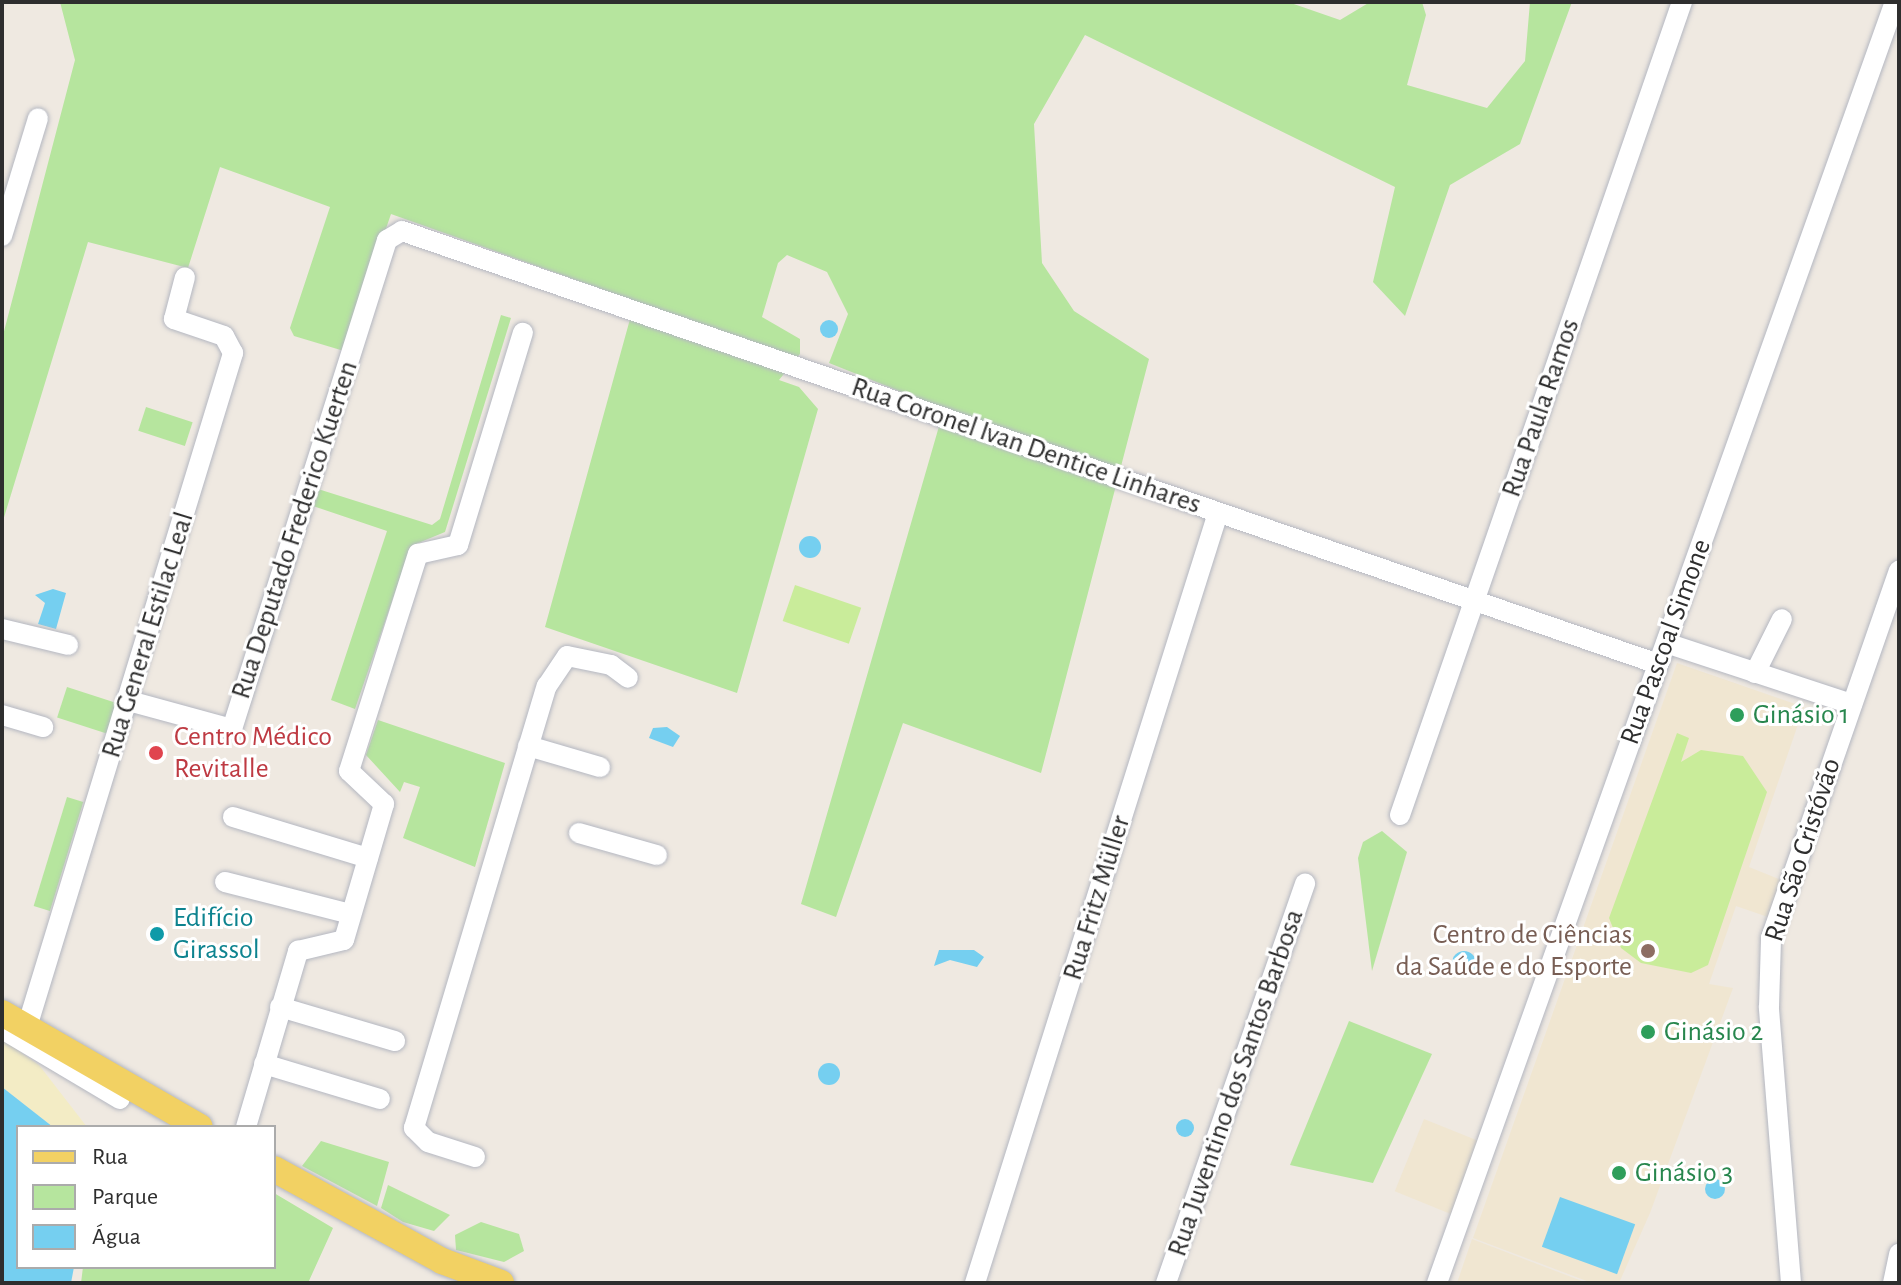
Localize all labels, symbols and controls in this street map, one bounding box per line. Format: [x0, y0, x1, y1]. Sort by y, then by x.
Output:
street label: Rua Paula Ramos [1495, 314, 1587, 502]
street label: Rua Deputado Frederico Kuerten [224, 357, 366, 703]
street label: Rua Coronel Ivan Dentice Linhares [847, 370, 1205, 522]
street label: Rua General Estilac Leal [95, 508, 201, 762]
street label: Rua Pascoal Simone [1613, 535, 1719, 749]
place label: Ginásio 1 [1753, 698, 1849, 732]
marker: Ginásio 1 [1728, 706, 1746, 724]
place label: Centro Médico Revitalle [174, 720, 332, 786]
marker: Centro Médico Revitalle [145, 742, 167, 764]
street label: Rua São Cristóvão [1758, 754, 1848, 946]
street label: Rua Fritz Müller [1056, 812, 1138, 984]
place label: Edifício Girassol [173, 901, 260, 967]
street label: Rua Juventino dos Santos Barbosa [1161, 905, 1311, 1261]
place label: Centro de Ciências da Saúde e do Esporte [1396, 918, 1632, 984]
marker: Edifício Girassol [148, 925, 166, 943]
marker: Centro de Ciências da Saúde e do Esporte [1639, 942, 1657, 960]
place label: Ginásio 2 [1664, 1015, 1763, 1049]
marker: Ginásio 2 [1639, 1023, 1657, 1041]
legend [16, 1125, 276, 1269]
text: Rua [92, 1145, 128, 1169]
place label: Ginásio 3 [1635, 1156, 1733, 1190]
marker: Ginásio 3 [1610, 1164, 1628, 1182]
text: Parque [92, 1185, 158, 1209]
text: Água [92, 1225, 141, 1249]

